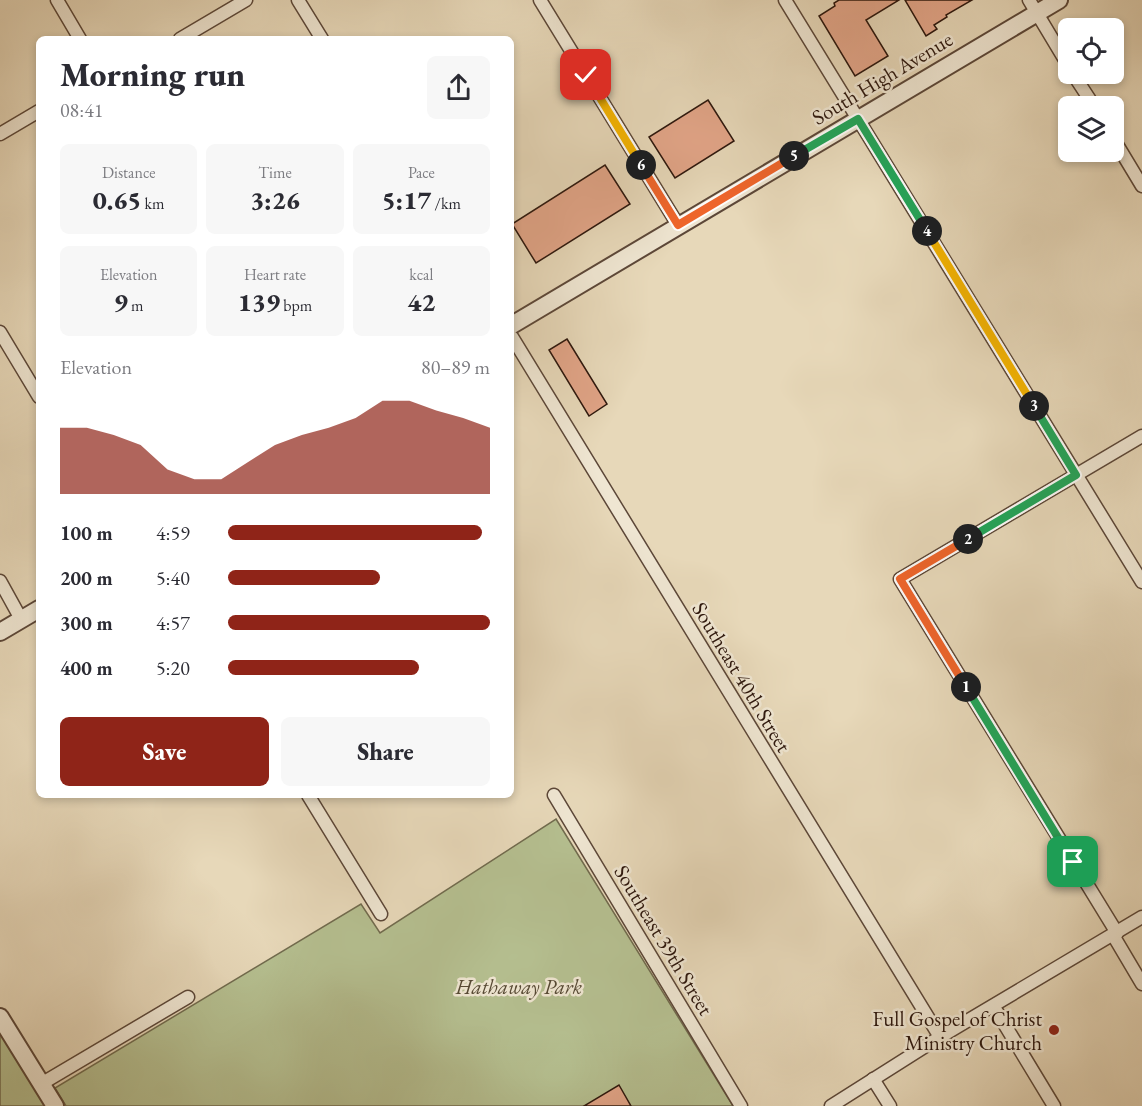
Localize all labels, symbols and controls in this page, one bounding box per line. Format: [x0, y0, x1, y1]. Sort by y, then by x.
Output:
map controls [1058, 18, 1124, 162]
button: locate [1058, 18, 1124, 84]
street label: South High Avenue [807, 25, 957, 131]
pin [560, 49, 611, 100]
text: Morning run [60, 53, 245, 96]
button: share [427, 56, 490, 119]
icon: check [569, 58, 602, 91]
button: layers [1058, 96, 1124, 162]
text: 08:41 [60, 97, 103, 123]
pin: 5 [779, 141, 809, 171]
text: 5 [790, 145, 798, 166]
pin: 6 [626, 150, 656, 180]
text: 6 [637, 154, 645, 175]
text: Distance [102, 162, 155, 183]
text: Time [258, 162, 292, 183]
text: Pace [408, 162, 435, 183]
text: 0.65 [93, 183, 141, 217]
text: 3:26 [250, 183, 300, 217]
text: 5:17 [382, 183, 431, 217]
text: km [141, 193, 165, 214]
text: /km [431, 193, 461, 214]
pin: 4 [912, 216, 942, 246]
text: 4 [923, 220, 931, 241]
text: Elevation [100, 264, 157, 285]
text: Heart rate [244, 264, 306, 285]
text: kcal [409, 264, 433, 285]
text: 9 [114, 285, 128, 319]
text: 139 [238, 285, 280, 319]
text: 42 [407, 285, 435, 319]
text: m [128, 295, 144, 316]
text: bpm [280, 295, 312, 316]
text: Elevation [60, 354, 132, 380]
text: 80–89 m [421, 354, 490, 380]
pin: 3 [1019, 391, 1049, 421]
text: 3 [1030, 395, 1038, 416]
text: 100 m [60, 520, 113, 546]
text: 4:59 [156, 520, 190, 546]
pin: 2 [953, 524, 983, 554]
text: 2 [964, 528, 972, 549]
text: 200 m [60, 565, 113, 591]
text: 5:40 [156, 565, 190, 591]
street label: Southeast 40th Street [686, 597, 798, 757]
text: 300 m [60, 610, 113, 636]
text: 4:57 [156, 610, 190, 636]
text: 400 m [60, 655, 113, 681]
text: 5:20 [156, 655, 190, 681]
pin: 1 [951, 672, 981, 702]
text: 1 [962, 676, 970, 697]
button: Save [60, 717, 269, 786]
button: Share [281, 717, 490, 786]
pin [1047, 836, 1098, 887]
icon: arrive [1056, 845, 1089, 878]
street label: Southeast 39th Street [608, 860, 720, 1020]
park label: Hathaway Park [455, 973, 583, 1000]
place label: Full Gospel of Christ Ministry Church [873, 1005, 1042, 1056]
marker: Full Gospel of Christ Ministry Church [1047, 1023, 1061, 1037]

